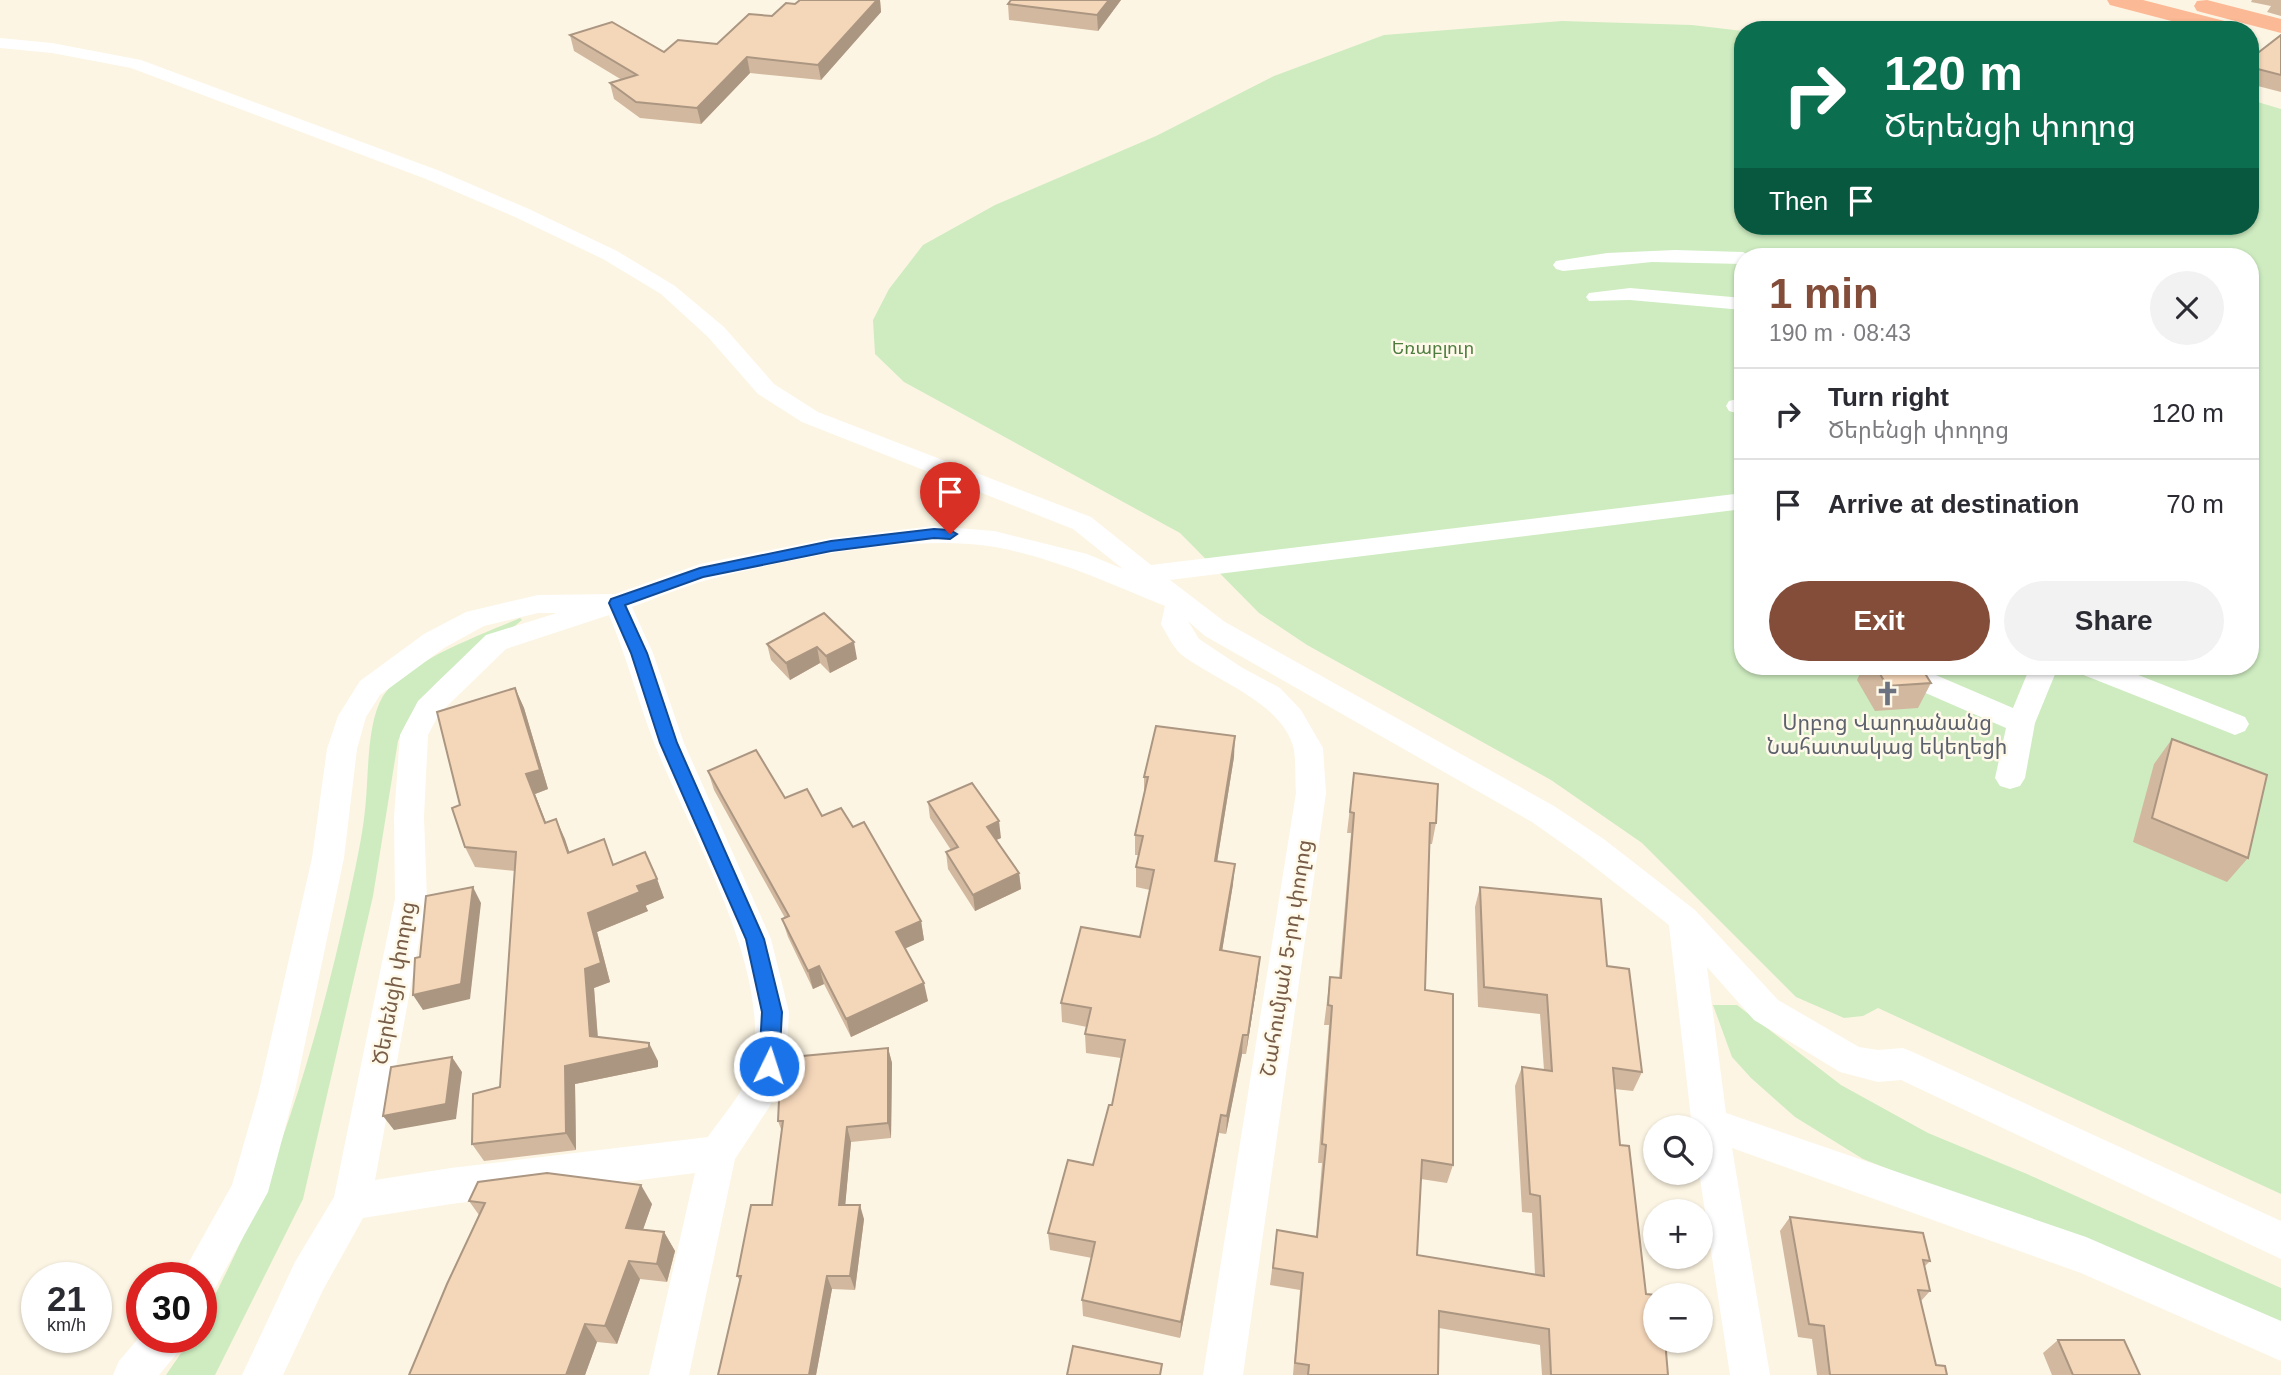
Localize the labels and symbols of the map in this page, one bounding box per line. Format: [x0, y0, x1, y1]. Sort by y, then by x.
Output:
park label: Եռաբլուր [1392, 338, 1474, 358]
pin [920, 462, 980, 534]
church icon: Սրբոց Վարդանանց Նահատակաց եկեղեցի [1873, 680, 1901, 708]
place label: Սրբոց Վարդանանց Նահատակաց եկեղեցի [1767, 711, 2007, 759]
street label: Շահումյան 5-րդ փողոց [1255, 838, 1317, 1078]
street label: Ծերենցի փողոց [368, 900, 420, 1066]
position arrow [732, 1029, 806, 1103]
speed limit sign: 30 [126, 1262, 217, 1353]

